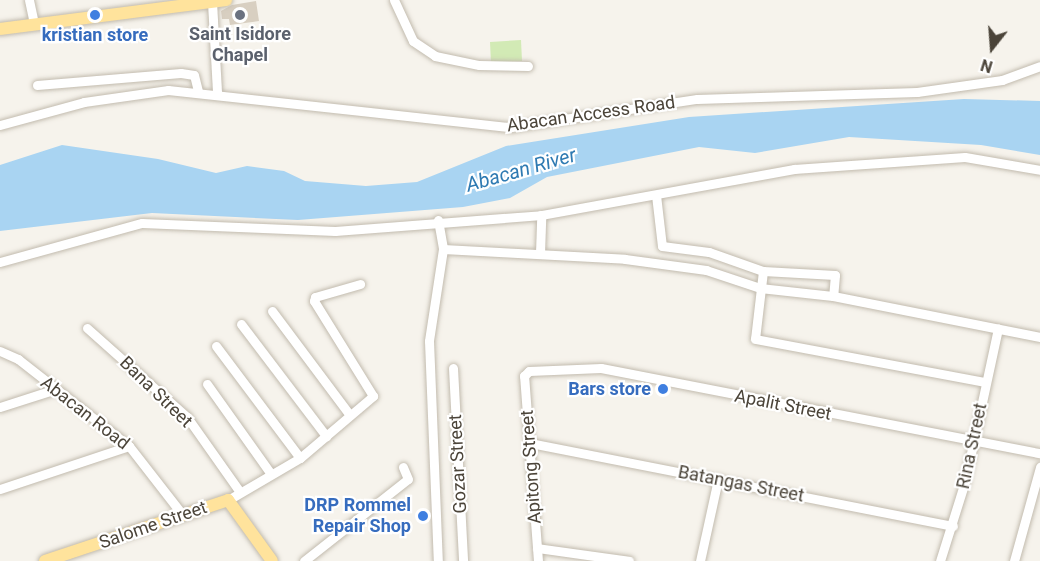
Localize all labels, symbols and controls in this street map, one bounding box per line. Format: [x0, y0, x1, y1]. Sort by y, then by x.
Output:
marker: kristian store [88, 8, 102, 22]
marker: Saint Isidore Chapel [233, 8, 247, 22]
north arrow [962, 18, 1022, 78]
place label: kristian store [42, 24, 148, 46]
place label: Saint Isidore Chapel [189, 24, 291, 66]
text: N [978, 55, 995, 76]
street label: Abacan Access Road [505, 91, 677, 137]
water label: Abacan River [463, 143, 579, 197]
street label: Bana Street [115, 352, 197, 432]
street label: Abacan Road [36, 372, 134, 454]
place label: Bars store [568, 378, 651, 400]
marker: Bars store [656, 382, 670, 396]
street label: Apalit Street [733, 385, 833, 425]
street label: Rina Street [952, 401, 992, 491]
street label: Apitong Street [516, 409, 546, 525]
street label: Gozar Street [445, 414, 471, 514]
street label: Batangas Street [676, 461, 806, 507]
place label: DRP Rommel Repair Shop [304, 495, 411, 538]
street label: Salome Street [96, 496, 210, 554]
marker: DRP Rommel Repair Shop [416, 509, 430, 523]

